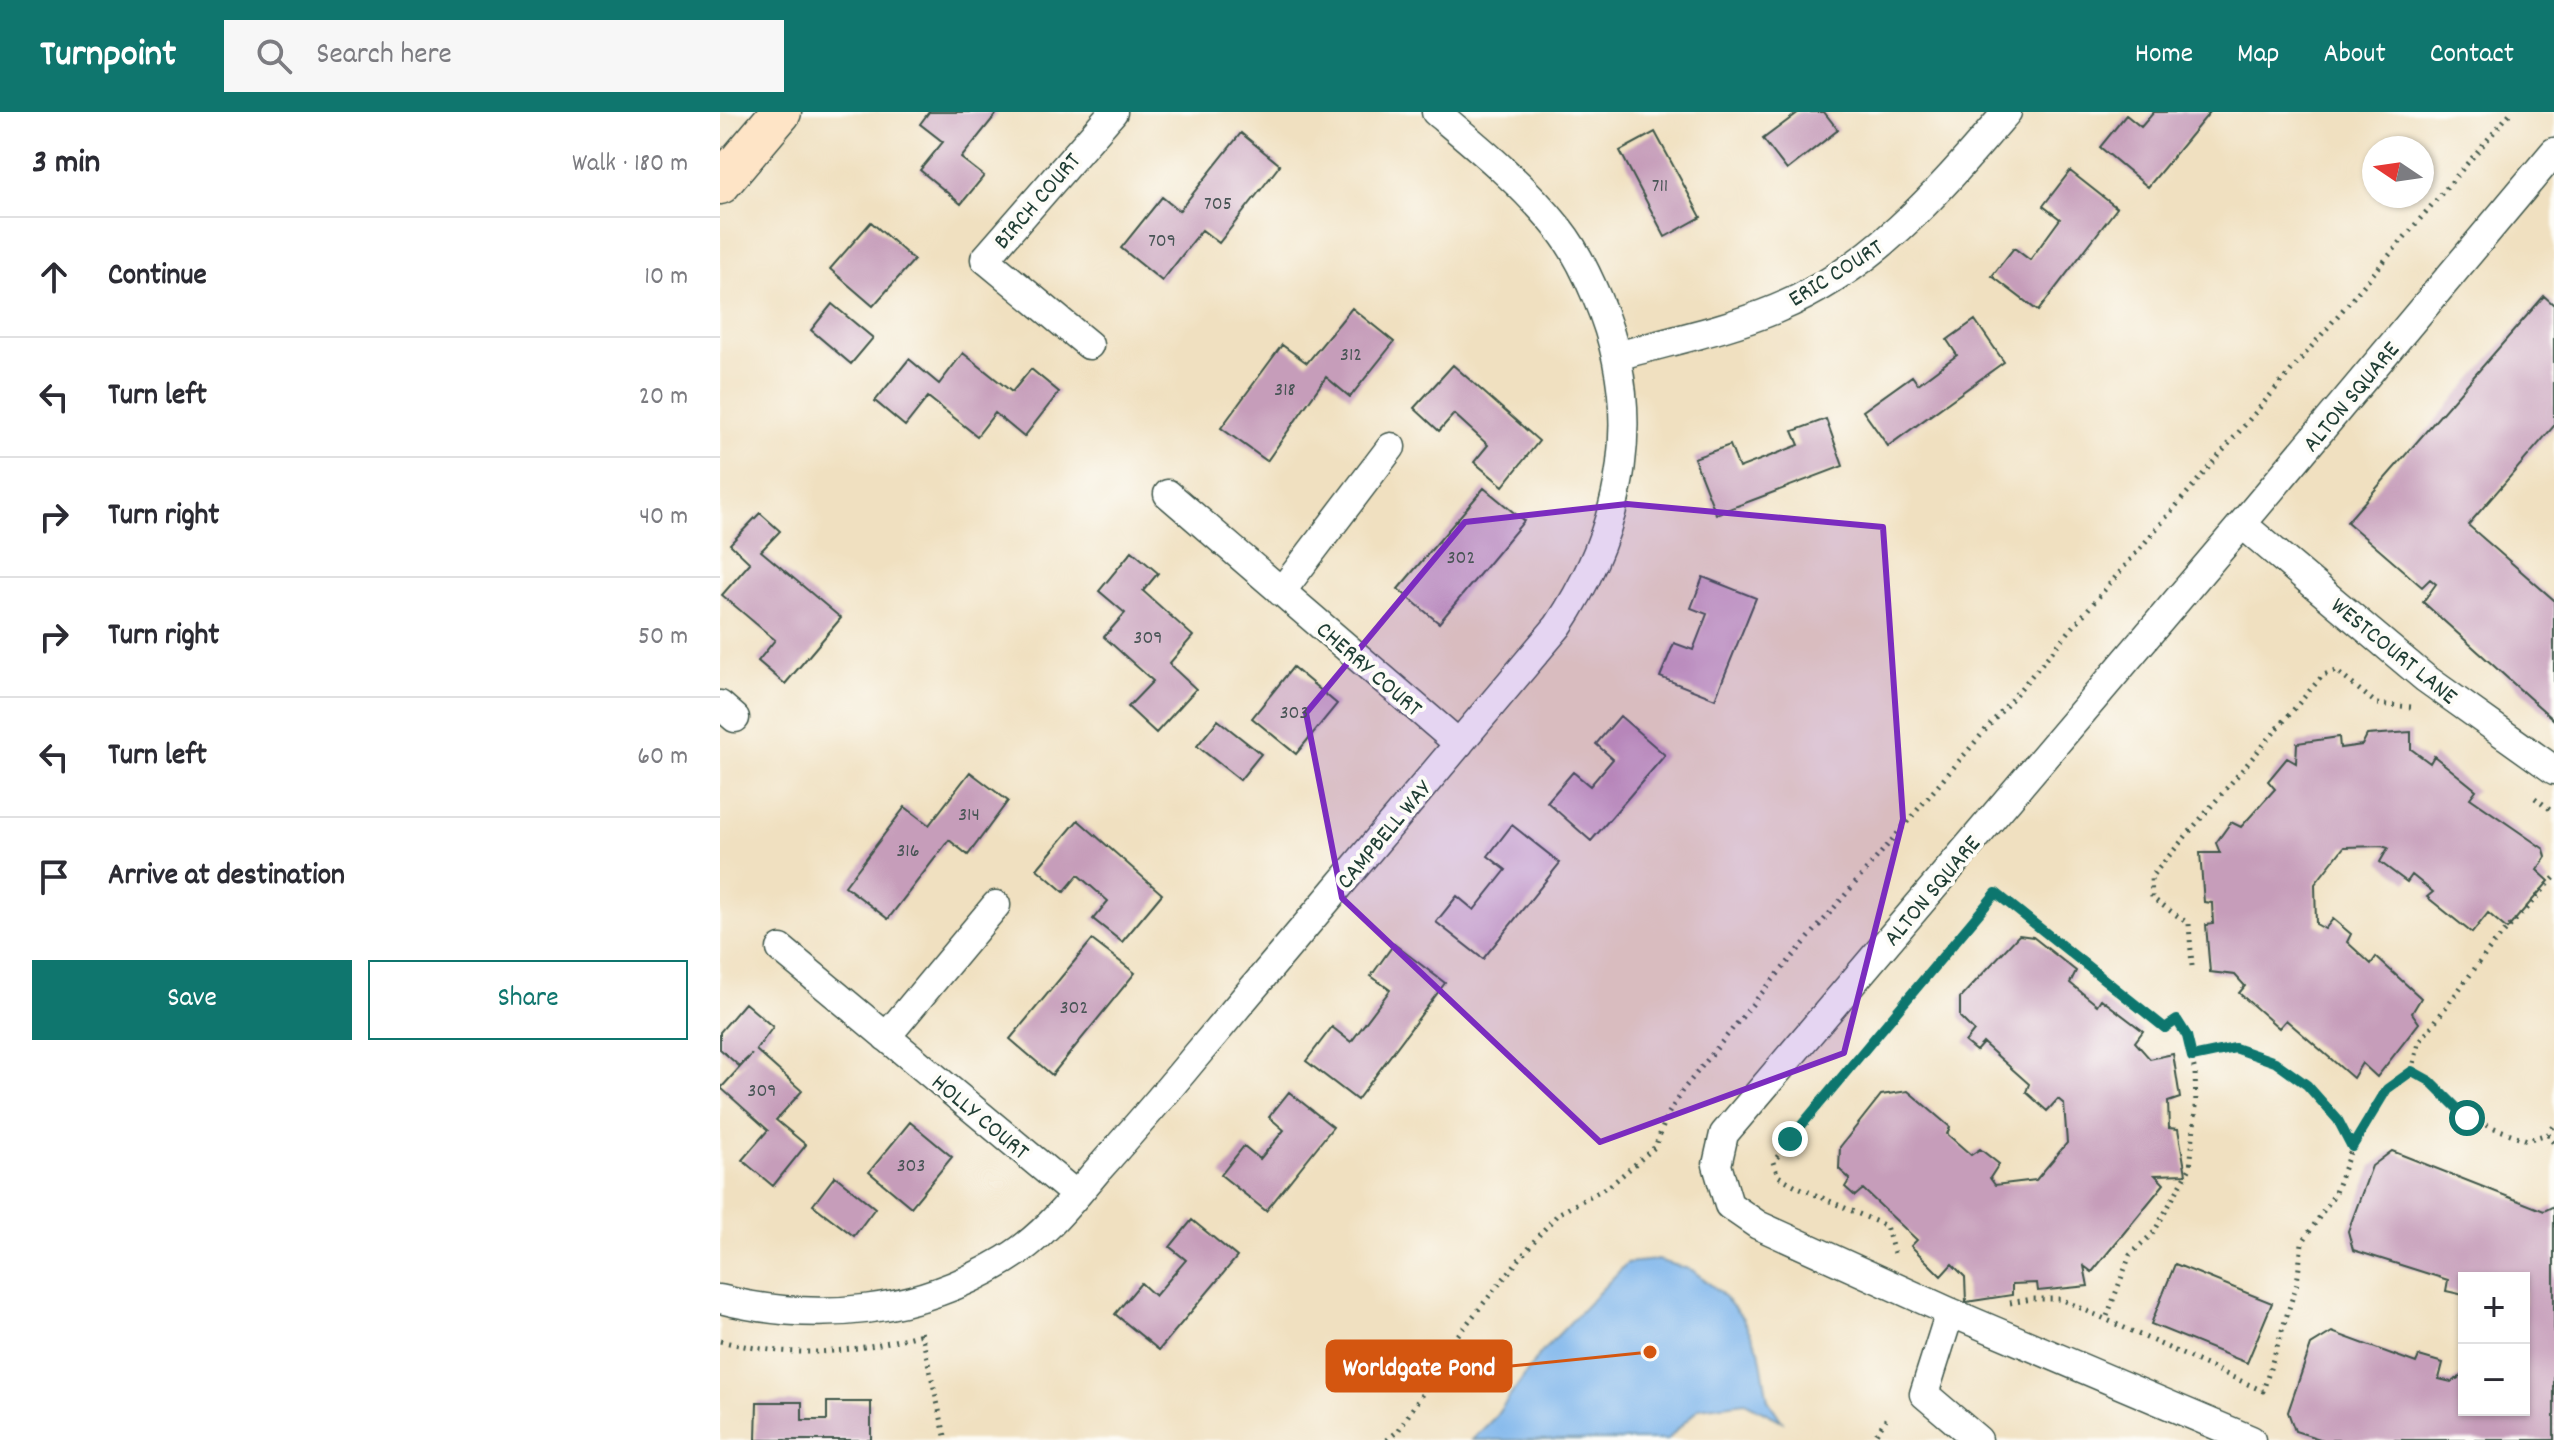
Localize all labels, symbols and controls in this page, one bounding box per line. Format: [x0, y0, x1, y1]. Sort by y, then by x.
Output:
search box [224, 20, 784, 92]
text: Turnpoint [40, 29, 176, 84]
icon: search [252, 34, 296, 78]
text: Search here [316, 35, 452, 78]
text: Home [2135, 36, 2193, 76]
text: Map [2237, 36, 2279, 76]
text: About [2323, 36, 2386, 76]
text: Contact [2430, 36, 2514, 76]
north arrow [2362, 136, 2434, 208]
text: 3 min [32, 140, 100, 189]
text: Walk · 180 m [572, 146, 688, 183]
street label: BIRCH COURT [987, 146, 1090, 258]
house number: 711 [1652, 173, 1668, 201]
house number: 705 [1204, 191, 1232, 219]
house number: 709 [1148, 228, 1176, 256]
street label: ERIC COURT [1783, 232, 1891, 317]
icon: ahead [32, 255, 76, 299]
text: Continue [108, 256, 207, 299]
text: 10 m [644, 259, 688, 296]
street label: ALTON SQUARE [2296, 335, 2409, 461]
house number: 312 [1340, 342, 1362, 370]
icon: left [32, 375, 76, 419]
text: Turn left [108, 376, 207, 419]
house number: 318 [1274, 377, 1296, 405]
text: 20 m [639, 379, 688, 416]
icon: right [32, 495, 76, 539]
text: Turn right [108, 496, 219, 539]
text: 40 m [639, 499, 688, 536]
house number: 302 [1447, 545, 1475, 573]
street label: WESTCOURT LANE [2322, 591, 2464, 714]
street label: CHERRY COURT [1307, 614, 1429, 726]
icon: right [32, 615, 76, 659]
text: Turn right [108, 616, 219, 659]
text: 50 m [638, 619, 688, 656]
house number: 309 [1134, 625, 1162, 653]
house number: 303 [1280, 700, 1308, 728]
icon: left [32, 735, 76, 779]
text: Turn left [108, 736, 207, 779]
text: 60 m [637, 739, 688, 776]
street label: CAMPBELL WAY [1330, 773, 1442, 898]
house number: 314 [958, 802, 980, 830]
street label: ALTON SQUARE [1877, 829, 1990, 955]
house number: 316 [896, 838, 920, 866]
icon: arrive [32, 855, 76, 899]
text: Arrive at destination [108, 856, 345, 899]
button: Save [32, 960, 352, 1040]
button: Share [368, 960, 688, 1040]
house number: 302 [1060, 995, 1088, 1023]
street label: HOLLY COURT [923, 1067, 1036, 1170]
house number: 309 [748, 1078, 776, 1106]
route start [2449, 1100, 2485, 1136]
route end [1772, 1121, 1808, 1157]
house number: 303 [897, 1153, 925, 1181]
map controls [2458, 1272, 2530, 1416]
button: + [2458, 1272, 2530, 1344]
callout: Worldgate Pond [1327, 1341, 1511, 1391]
button: − [2458, 1344, 2530, 1416]
text: Worldgate Pond [1343, 1351, 1495, 1388]

